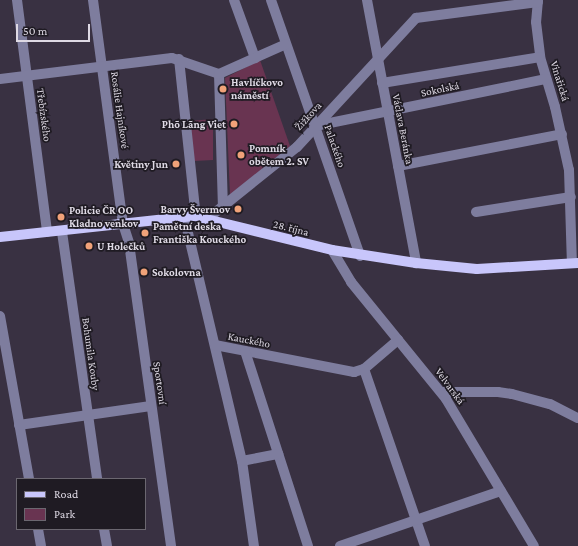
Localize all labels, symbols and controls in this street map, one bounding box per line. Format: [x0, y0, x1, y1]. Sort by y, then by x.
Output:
scale bar [18, 16, 92, 42]
text: 50 m [23, 24, 47, 38]
street label: Vinařická [548, 59, 572, 103]
street label: Rosálie Hajníkové [108, 71, 132, 149]
place label: Havlíčkovo náměstí [231, 76, 283, 102]
street label: Sokolská [420, 79, 460, 99]
marker: Havlíčkovo náměstí [218, 84, 228, 94]
street label: Třebízského [34, 88, 54, 142]
street label: Václava Beránka [390, 93, 416, 165]
street label: Žižkova [292, 99, 324, 133]
place label: Phõ Lãng Viet [162, 117, 226, 131]
marker: Phõ Lãng Viet [229, 119, 239, 129]
street label: Palackého [322, 123, 348, 169]
place label: Pomník obětem 2. SV [249, 142, 309, 168]
marker: Pomník obětem 2. SV [236, 150, 246, 160]
place label: Květiny Jun [114, 157, 168, 171]
marker: Květiny Jun [171, 159, 181, 169]
place label: Barvy Švermov [161, 202, 230, 216]
place label: Policie ČR OO Kladno venkov [69, 204, 138, 230]
marker: Barvy Švermov [233, 204, 243, 214]
marker: Policie ČR OO Kladno venkov [56, 212, 66, 222]
street label: 28. října [272, 217, 310, 239]
place label: Pamětní deska Františka Kouckého [153, 220, 246, 246]
marker: Pamětní deska Františka Kouckého [140, 228, 150, 238]
place label: U Holečků [97, 239, 145, 253]
marker: U Holečků [84, 241, 94, 251]
place label: Sokolovna [152, 265, 201, 279]
marker: Sokolovna [139, 267, 149, 277]
street label: Bohumila Kouby [79, 317, 103, 391]
street label: Kauckého [227, 329, 271, 351]
street label: Sportovní [150, 361, 170, 405]
street label: Velvarská [432, 365, 468, 407]
legend [16, 478, 146, 530]
text: Road [54, 487, 78, 501]
text: Park [54, 507, 75, 521]

